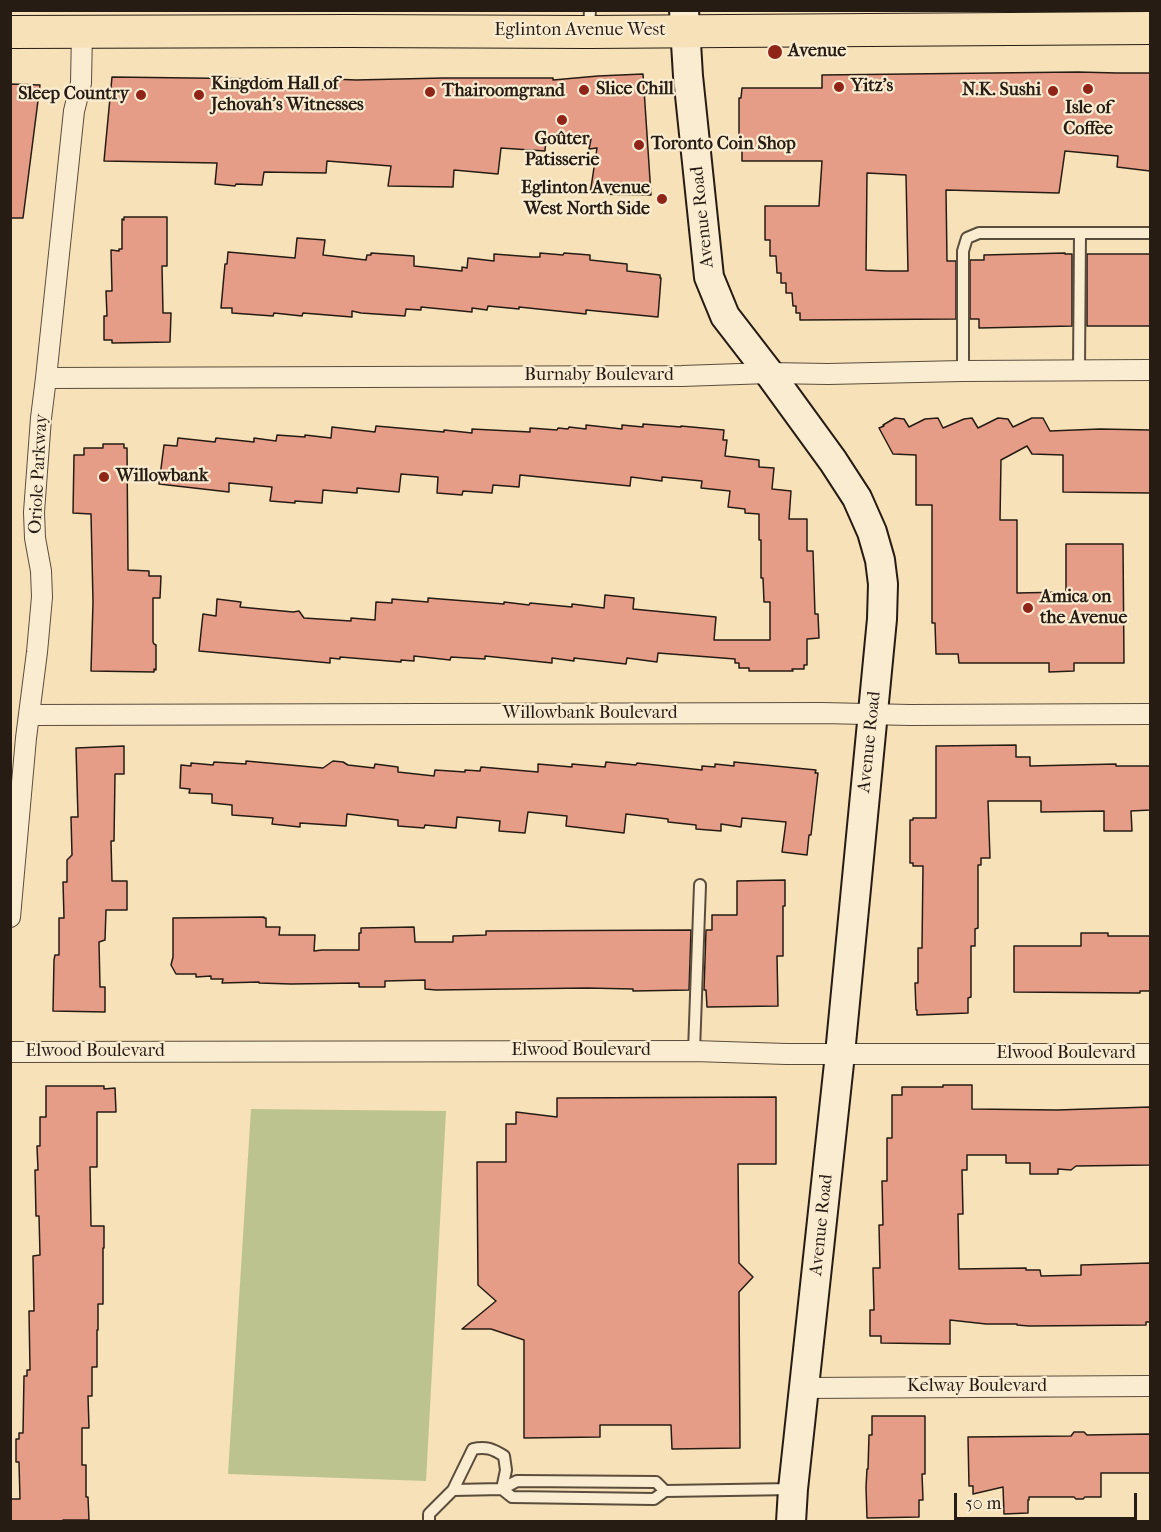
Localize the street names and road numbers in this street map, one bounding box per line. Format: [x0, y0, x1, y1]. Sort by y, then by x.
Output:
street label: Eglinton Avenue West [494, 20, 666, 42]
street label: Avenue Road [687, 165, 719, 269]
street label: Burnaby Boulevard [524, 365, 674, 387]
street label: Oriole Parkway [25, 413, 53, 535]
street label: Avenue Road [854, 690, 886, 794]
street label: Willowbank Boulevard [502, 703, 678, 725]
street label: Elwood Boulevard [511, 1040, 651, 1062]
street label: Elwood Boulevard [25, 1041, 165, 1063]
street label: Elwood Boulevard [996, 1043, 1136, 1065]
street label: Avenue Road [806, 1173, 838, 1277]
street label: Kelway Boulevard [907, 1376, 1047, 1398]

